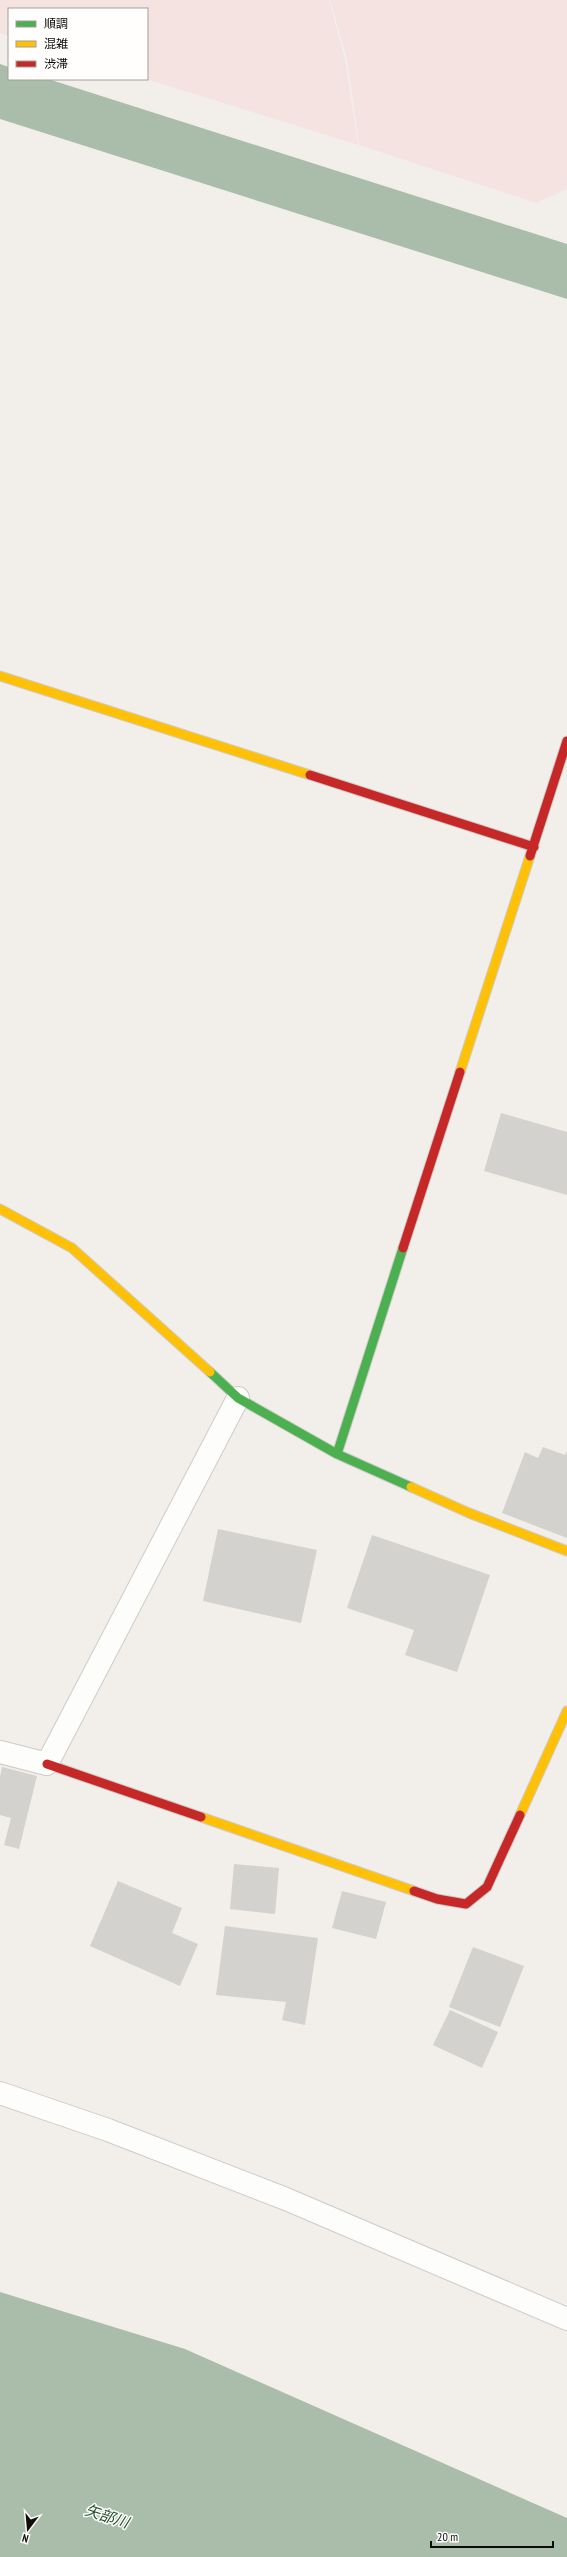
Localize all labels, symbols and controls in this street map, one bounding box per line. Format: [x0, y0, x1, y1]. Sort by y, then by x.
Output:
legend [8, 8, 148, 80]
text: 順調 [44, 16, 68, 31]
text: 混雑 [44, 36, 68, 51]
text: 渋滞 [44, 56, 68, 71]
water label: 矢部川 [83, 2500, 133, 2533]
north arrow [8, 2509, 48, 2549]
scale bar [431, 2523, 553, 2549]
text: 20 m [437, 2529, 458, 2544]
text: N [20, 2531, 30, 2546]

